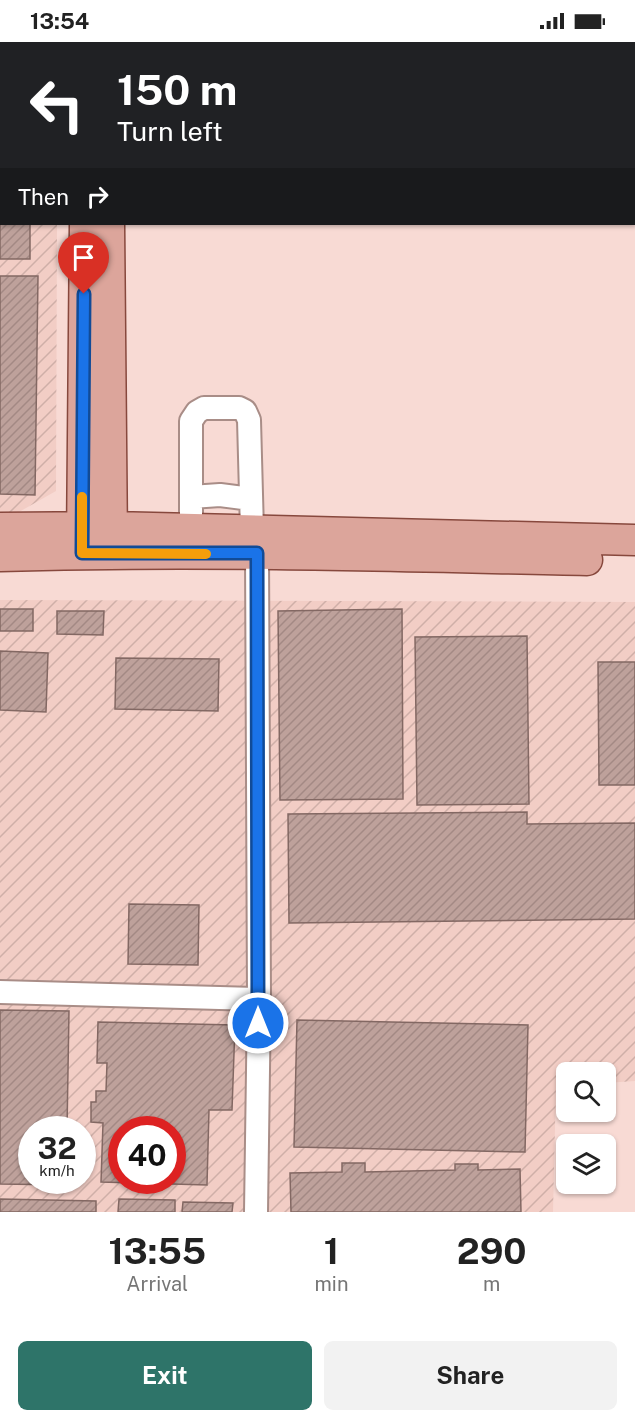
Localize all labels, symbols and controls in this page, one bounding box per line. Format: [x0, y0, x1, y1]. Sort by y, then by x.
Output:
text: 13:54 [30, 8, 89, 34]
text: 150 m [117, 65, 237, 114]
icon: left [18, 66, 96, 144]
text: Turn left [117, 115, 223, 147]
icon: right [81, 180, 114, 213]
text: Then [18, 184, 69, 210]
pin [58, 232, 109, 294]
icon: arrive [67, 241, 100, 274]
position arrow [226, 991, 290, 1055]
map controls [556, 1062, 616, 1194]
button: search [556, 1062, 616, 1122]
speed limit sign: 40 [108, 1116, 186, 1194]
text: 32 [37, 1130, 77, 1166]
button: layers [556, 1134, 616, 1194]
text: km/h [39, 1162, 75, 1179]
text: 13:55 [108, 1230, 206, 1272]
text: 1 [324, 1230, 339, 1272]
text: 290 [457, 1230, 527, 1272]
text: Arrival [126, 1272, 188, 1296]
text: min [315, 1272, 348, 1296]
text: m [483, 1272, 500, 1296]
button: Exit [18, 1341, 312, 1410]
button: Share [324, 1341, 617, 1410]

